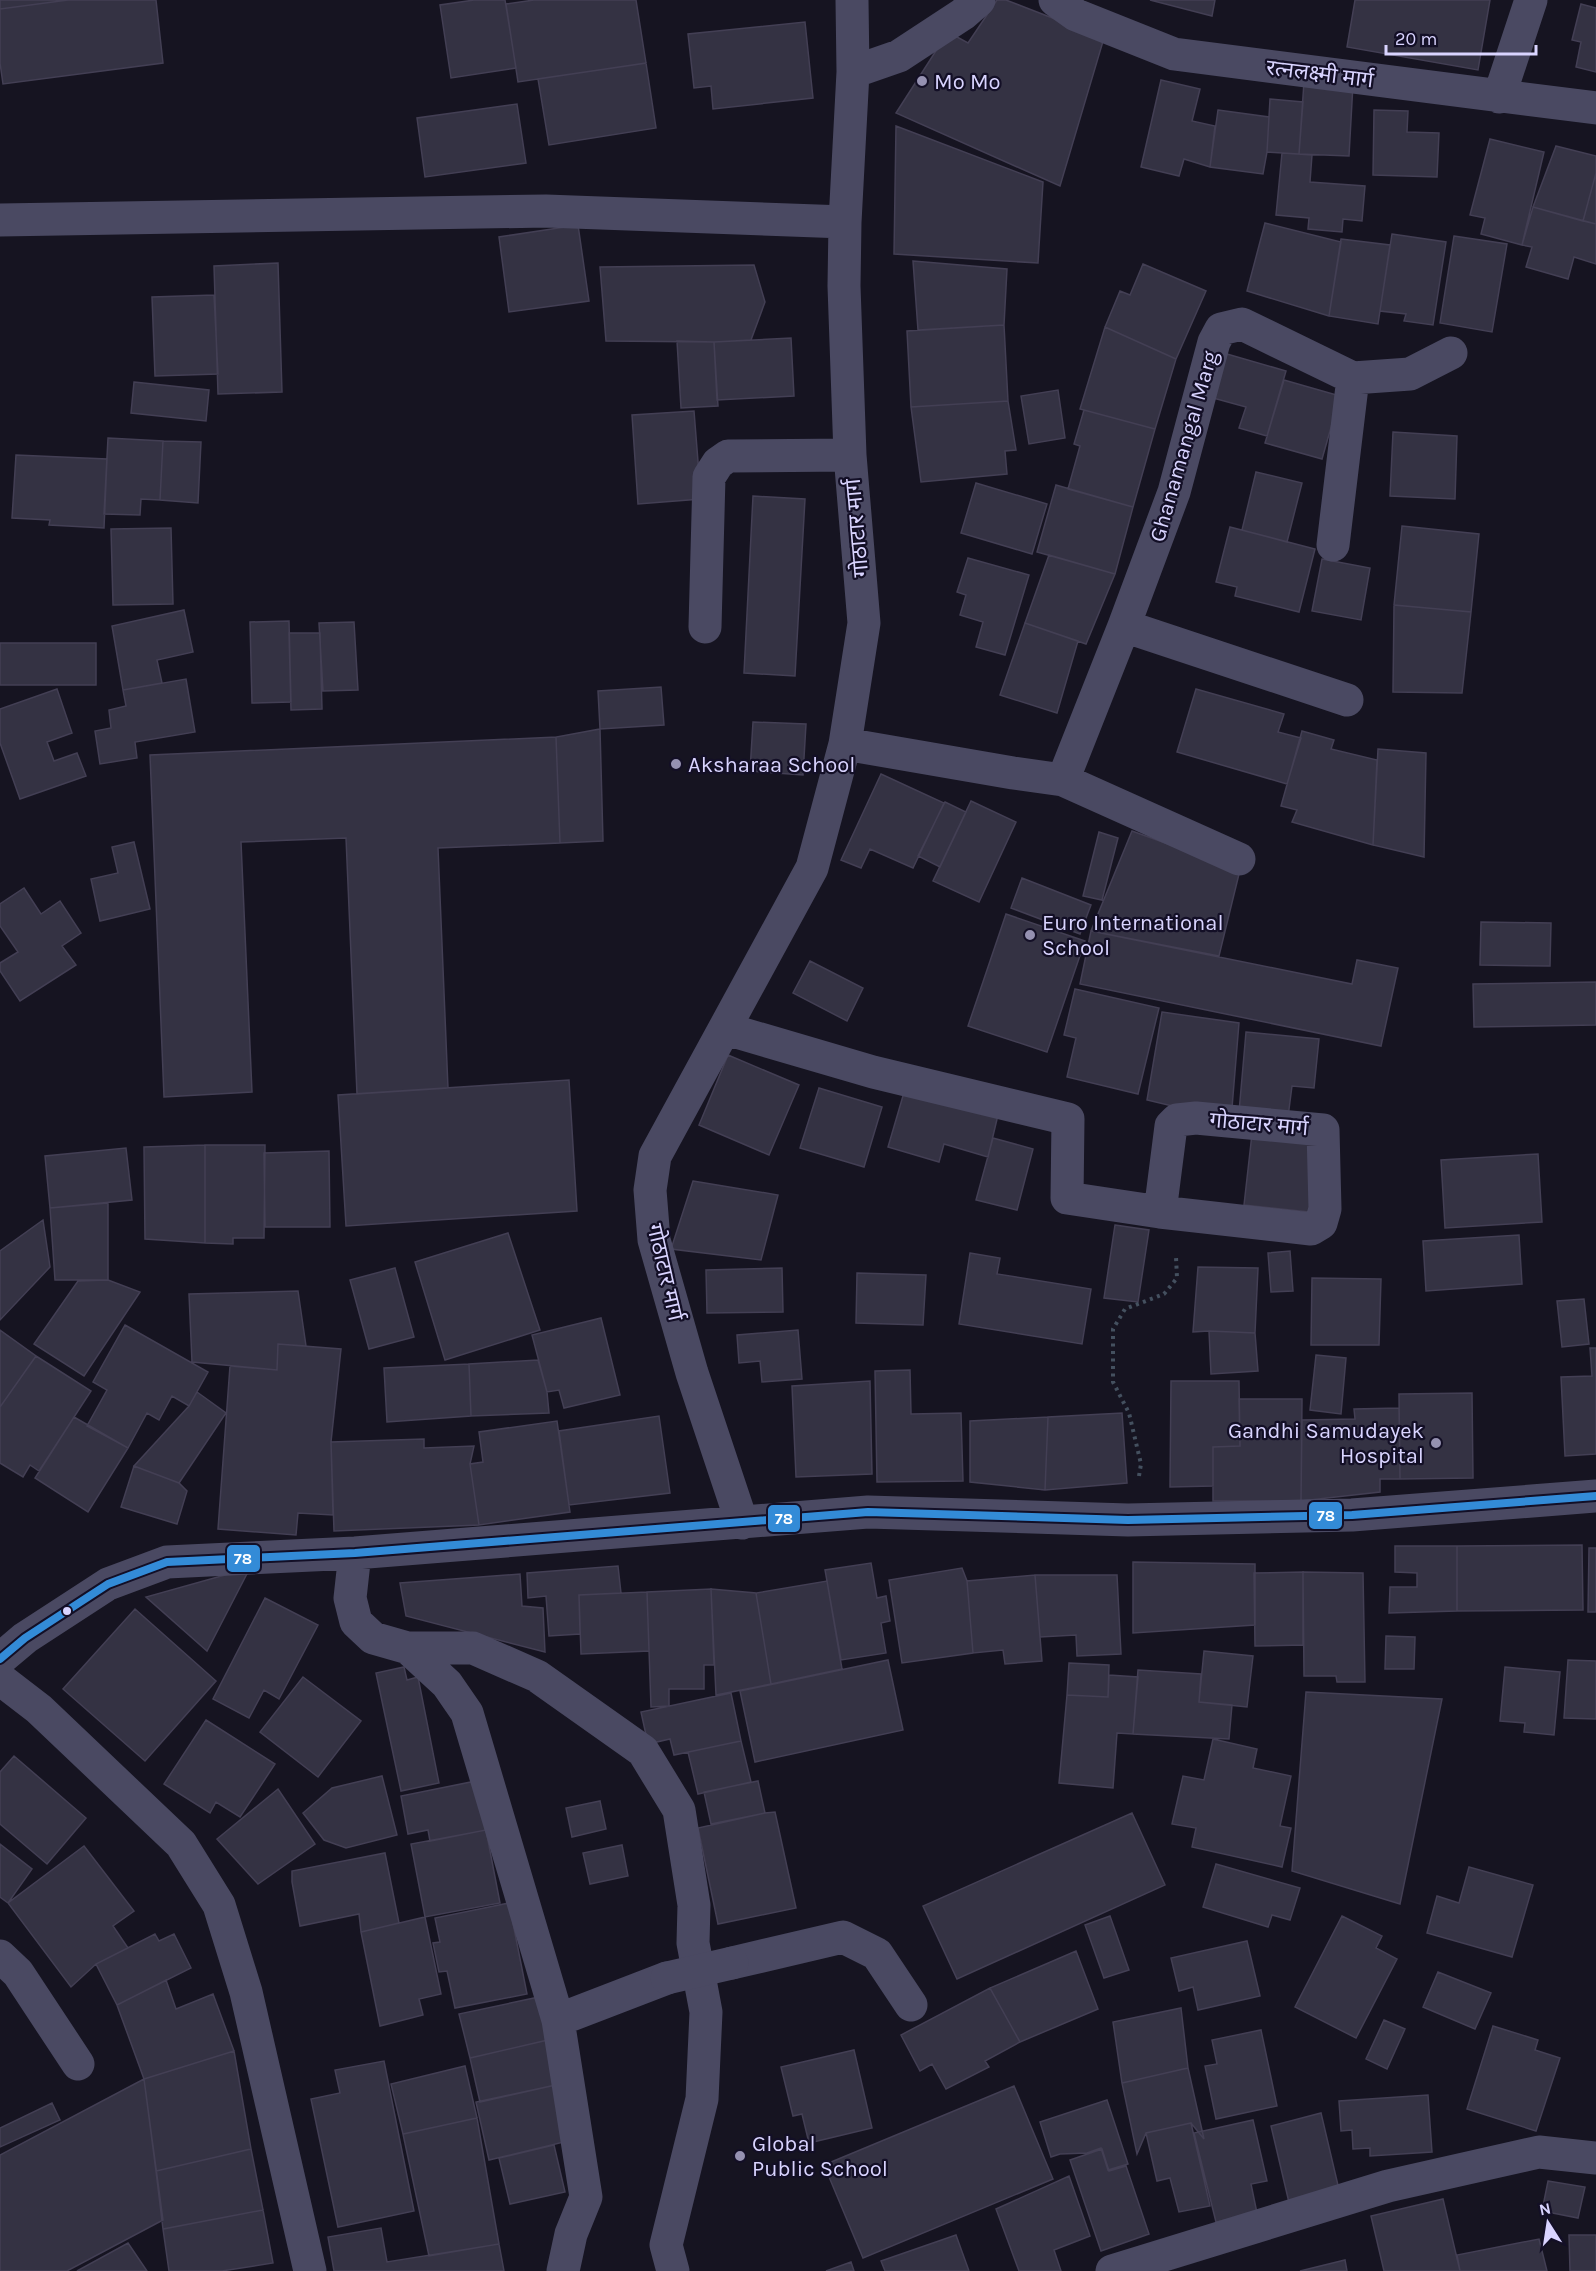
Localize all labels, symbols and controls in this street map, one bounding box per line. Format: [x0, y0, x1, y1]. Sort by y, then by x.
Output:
scale bar [1386, 18, 1536, 56]
text: 20 m [1395, 28, 1437, 50]
street label: रत्नलक्ष्मी मार्ग [1265, 55, 1376, 94]
place label: Mo Mo [934, 69, 1001, 95]
marker: Mo Mo [915, 74, 929, 88]
street label: Ghanamangal Marg [1144, 347, 1224, 545]
street label: गोठाटार मार्ग [840, 477, 874, 578]
place label: Aksharaa School [688, 752, 856, 778]
marker: Aksharaa School [669, 757, 683, 771]
place label: Euro International School [1042, 910, 1224, 961]
marker: Euro International School [1023, 928, 1037, 942]
street label: गोठाटार मार्ग [1209, 1107, 1310, 1141]
street label: गोठाटार मार्ग [641, 1221, 689, 1324]
place label: Gandhi Samudayek Hospital [1228, 1418, 1424, 1469]
marker: Gandhi Samudayek Hospital [1429, 1436, 1443, 1450]
line badge: 78 [1308, 1501, 1343, 1530]
line badge: 78 [767, 1504, 801, 1533]
text: 78 [1317, 1506, 1335, 1525]
text: 78 [775, 1509, 793, 1528]
line badge: 78 [226, 1544, 261, 1573]
text: 78 [234, 1549, 252, 1568]
unlabelled marker [61, 1605, 73, 1617]
place label: Global Public School [752, 2131, 888, 2182]
marker: Global Public School [733, 2149, 747, 2163]
north arrow [1518, 2193, 1578, 2253]
text: N [1537, 2198, 1553, 2219]

